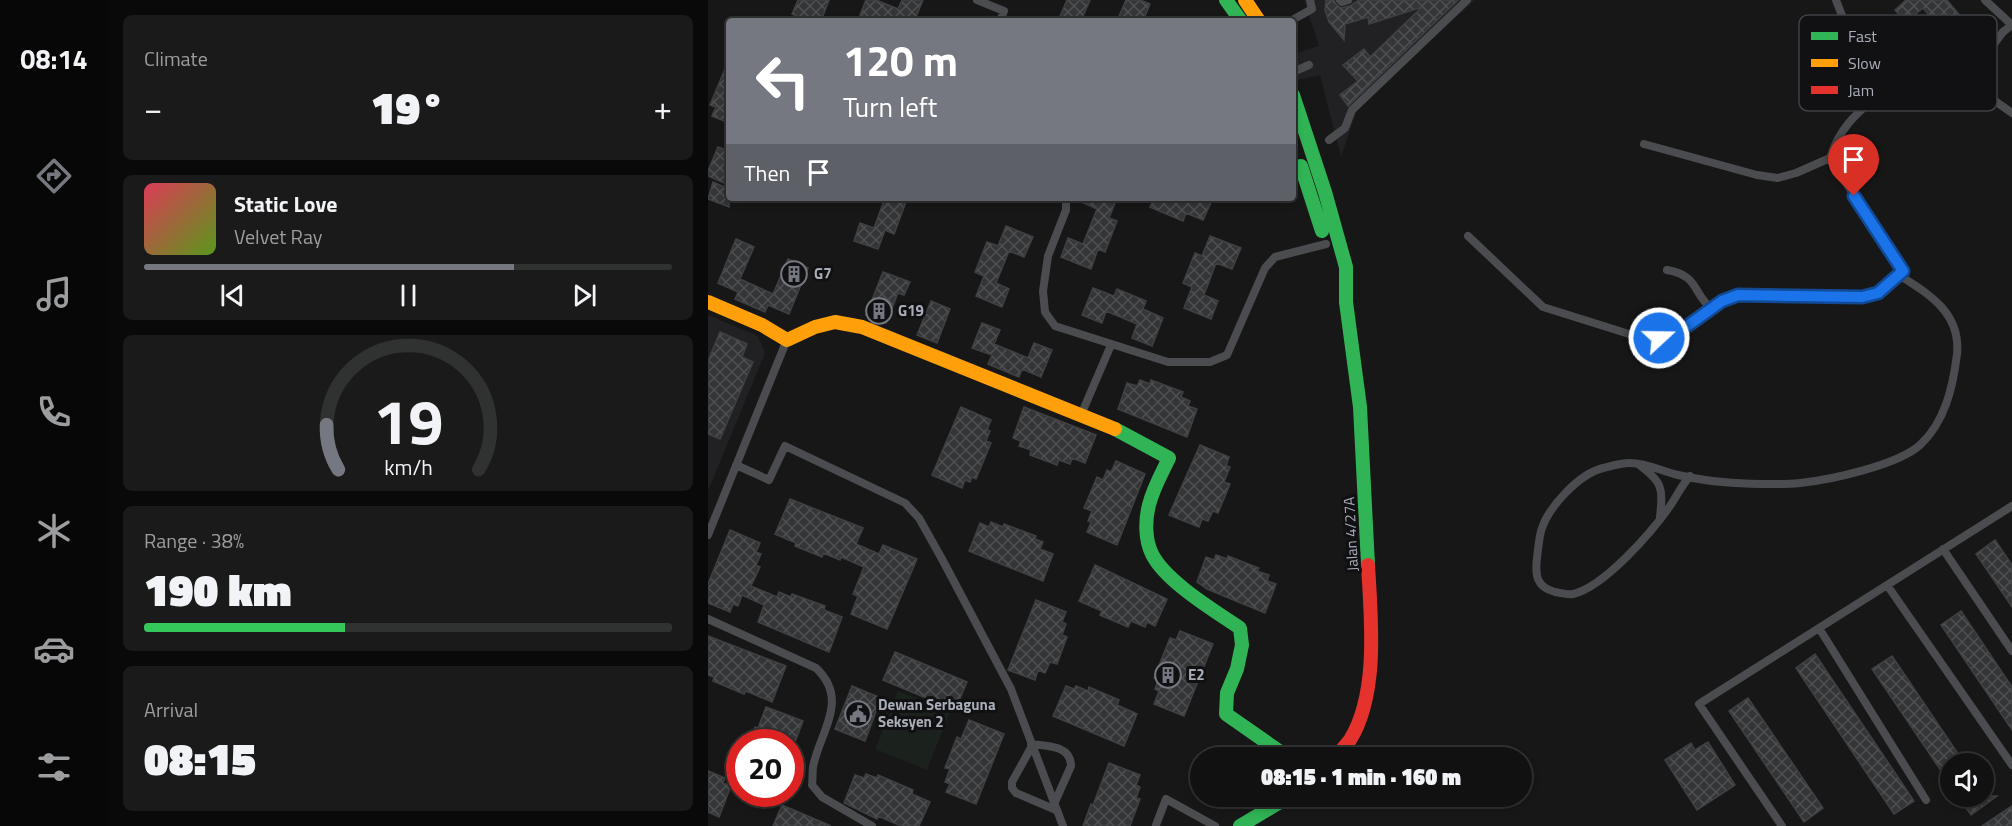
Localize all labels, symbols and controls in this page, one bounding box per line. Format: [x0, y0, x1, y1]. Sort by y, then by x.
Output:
legend [1799, 15, 1997, 111]
text: Fast [1848, 24, 1877, 48]
text: 120 m [843, 28, 958, 92]
text: 08:14 [20, 38, 88, 79]
icon: left [744, 42, 822, 120]
text: Climate [144, 43, 208, 74]
text: Slow [1848, 51, 1881, 75]
text: 19° [371, 73, 445, 141]
text: Jam [1848, 78, 1874, 102]
text: − [144, 83, 162, 133]
text: + [654, 83, 672, 133]
text: Turn left [843, 86, 937, 127]
pin [1828, 134, 1879, 196]
icon: arrive [1837, 143, 1870, 176]
icon: directions [33, 155, 75, 197]
text: Then [744, 156, 790, 190]
icon: arrive [802, 156, 835, 189]
text: Static Love [234, 187, 337, 221]
text: Velvet Ray [234, 221, 323, 252]
building icon: G7 [779, 259, 809, 289]
place label: G7 [814, 262, 832, 285]
icon: music [33, 273, 75, 315]
icon: previous [216, 279, 249, 312]
icon: pause [392, 279, 425, 312]
icon: next [568, 279, 601, 312]
building icon: G19 [864, 296, 894, 326]
place label: G19 [898, 299, 924, 322]
position arrow [1627, 306, 1691, 370]
text: 19 [373, 373, 443, 468]
icon: phone [33, 391, 75, 433]
text: km/h [384, 451, 432, 483]
street label: Jalan 4/27A [1337, 496, 1364, 572]
icon: climate [33, 510, 75, 552]
text: Range · 38% [144, 525, 244, 556]
text: 190 km [144, 555, 292, 623]
icon: car [33, 628, 75, 670]
building icon: E2 [1153, 660, 1183, 690]
place label: E2 [1188, 663, 1205, 686]
place label: Dewan Serbaguna Seksyen 2 [878, 693, 996, 733]
text: Arrival [144, 694, 198, 725]
public building icon: Dewan Serbaguna Seksyen 2 [843, 699, 873, 729]
text: 08:15 [144, 724, 256, 792]
speed limit sign: 20 [726, 729, 804, 807]
icon: filters [33, 746, 75, 788]
map controls [1940, 753, 1994, 807]
button: sound [1940, 753, 1994, 807]
text: 08:15 · 1 min · 160 m [1261, 760, 1461, 794]

